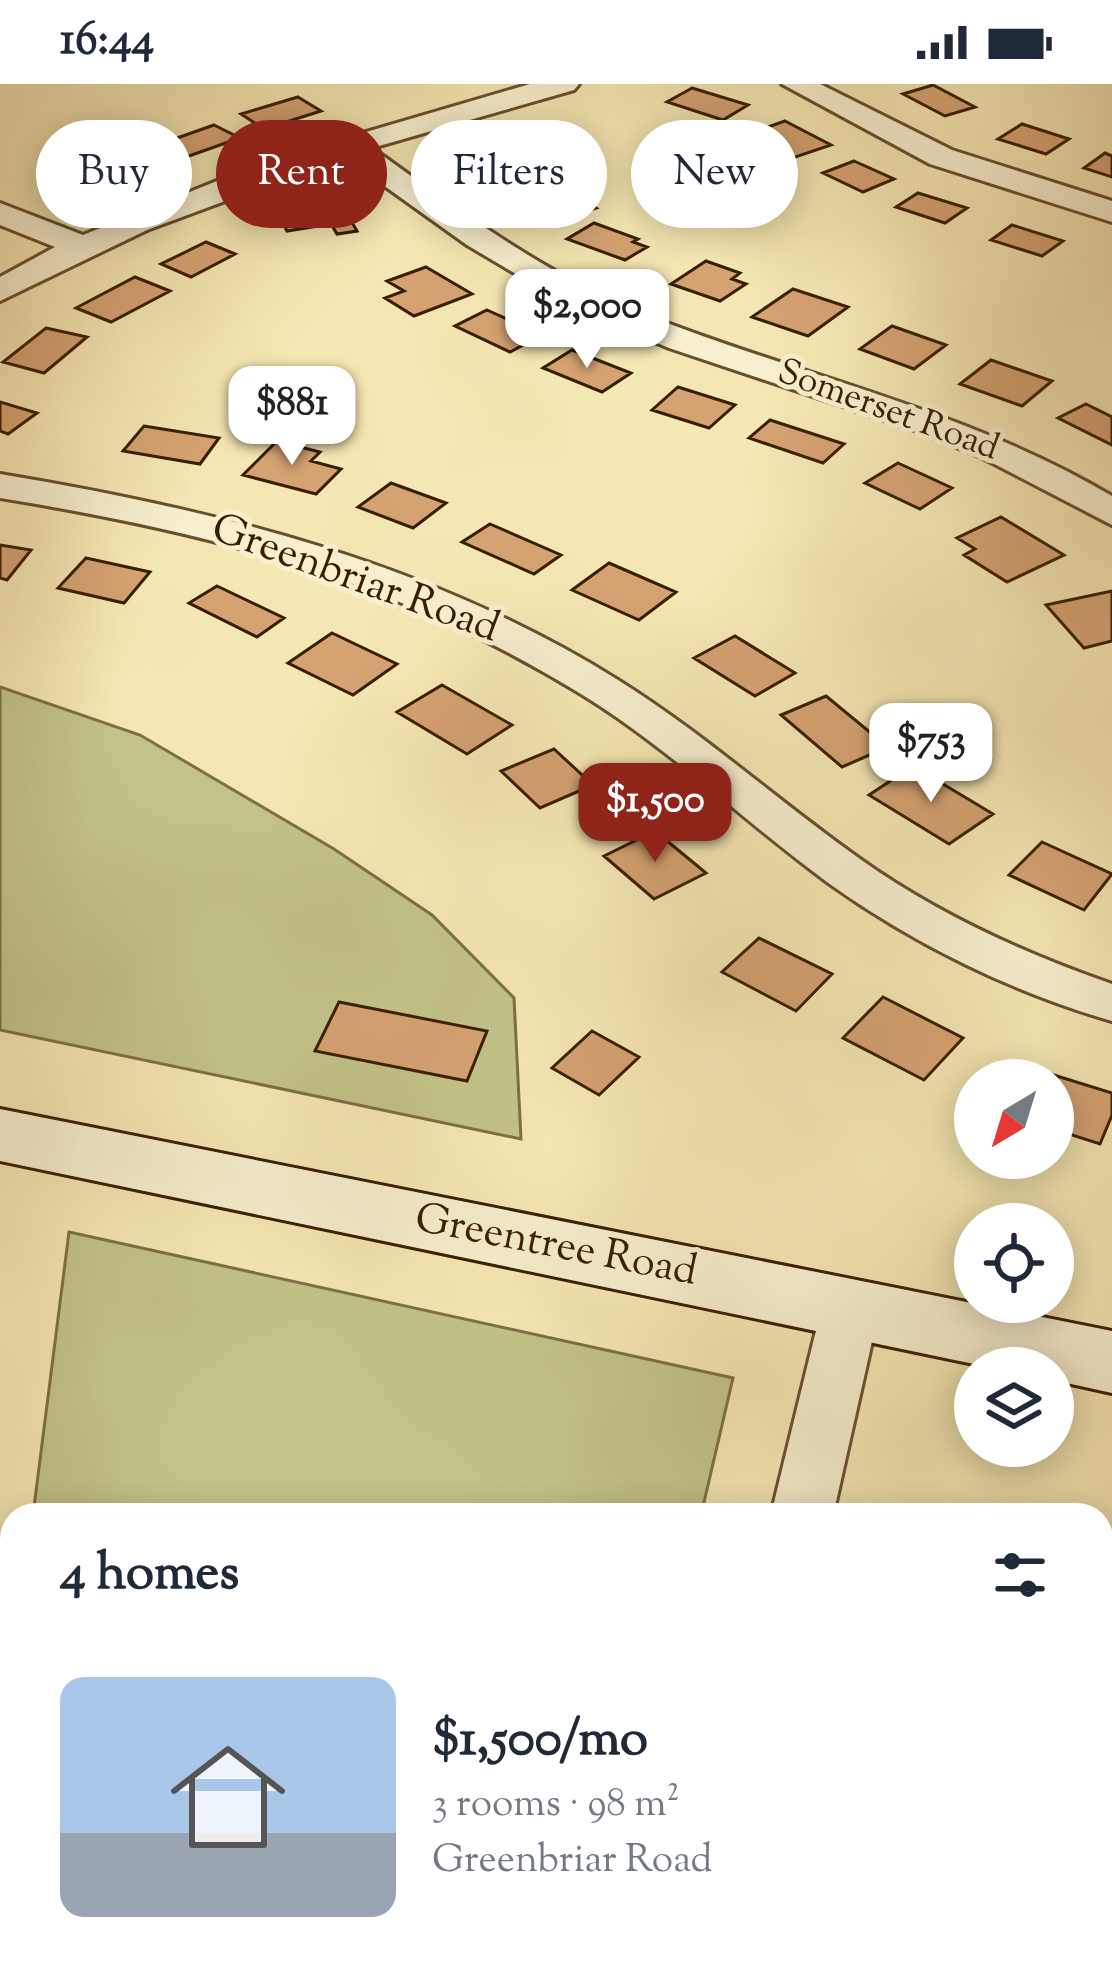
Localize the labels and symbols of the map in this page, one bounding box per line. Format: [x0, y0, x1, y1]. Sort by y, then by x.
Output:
pin: $2,000 [489, 269, 685, 371]
street label: Somerset Road [770, 347, 1006, 475]
pin: $881 [221, 366, 363, 468]
street label: Greenbriar Road [203, 500, 507, 660]
pin: $753 [860, 703, 1002, 805]
pin: $1,500 [557, 763, 753, 865]
north arrow [954, 1059, 1074, 1179]
street label: Greentree Road [410, 1190, 702, 1304]

